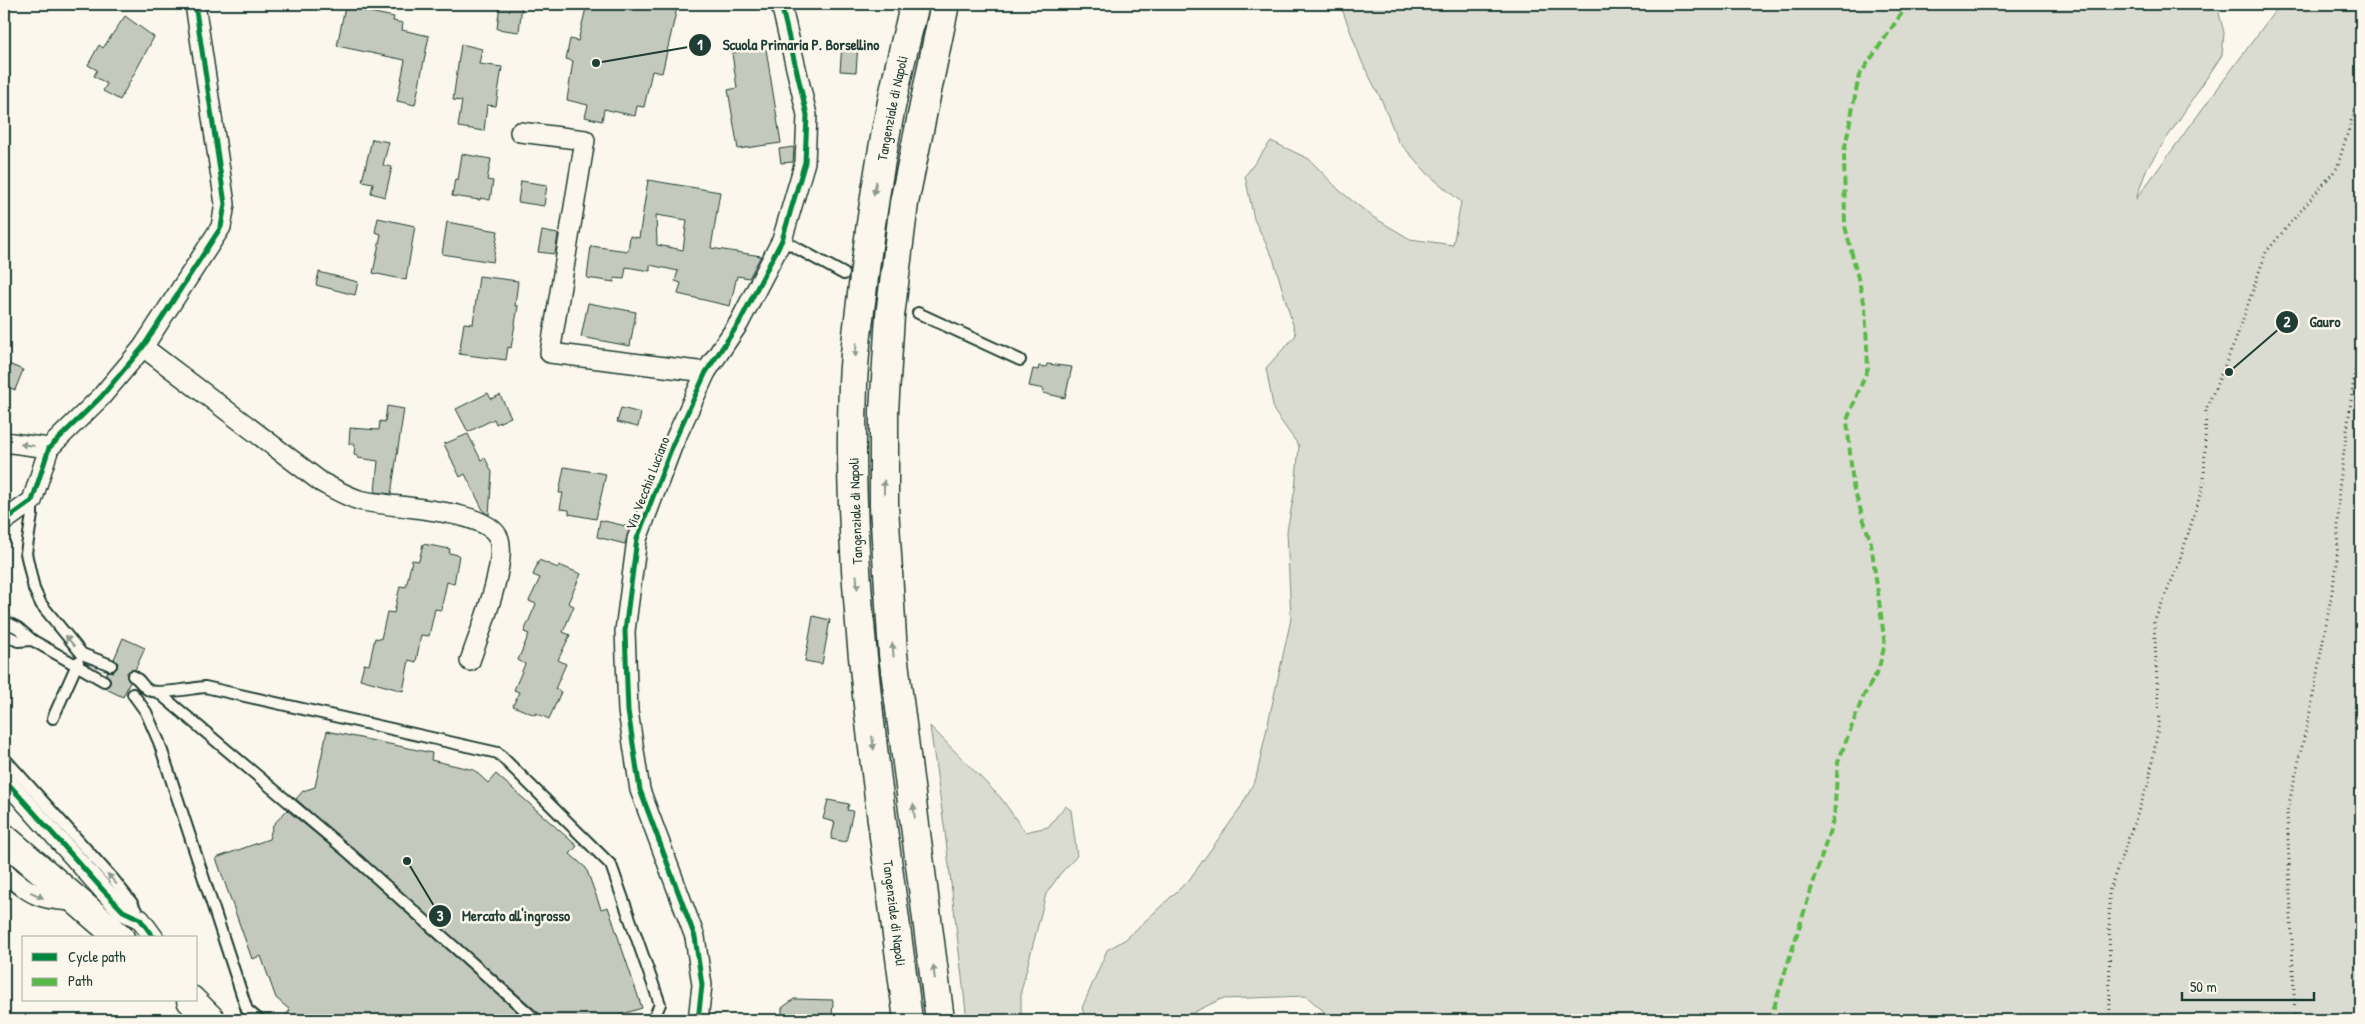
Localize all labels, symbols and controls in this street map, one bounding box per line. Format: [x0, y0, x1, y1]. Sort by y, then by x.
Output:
callout: Scuola Primaria P. Borsellino [687, 30, 889, 60]
text: 1 [697, 34, 703, 55]
text: Scuola Primaria P. Borsellino [723, 34, 879, 55]
street label: Tangenziale di Napoli [872, 53, 911, 162]
one-way arrow [871, 181, 879, 196]
callout: Gauro [2275, 307, 2351, 337]
text: 2 [2283, 311, 2291, 332]
text: Gauro [2310, 311, 2340, 332]
one-way arrow [852, 342, 860, 358]
street label: Via Vecchia Luciano [620, 433, 674, 532]
one-way arrow [18, 441, 34, 449]
street label: Tangenziale di Napoli [844, 457, 867, 565]
one-way arrow [880, 479, 888, 495]
one-way arrow [854, 574, 862, 590]
one-way arrow [65, 634, 76, 647]
one-way arrow [889, 641, 897, 657]
one-way arrow [869, 736, 877, 752]
one-way arrow [909, 802, 917, 818]
street label: Tangenziale di Napoli [878, 859, 911, 967]
one-way arrow [107, 873, 118, 886]
one-way arrow [30, 891, 44, 899]
callout: Mercato all'ingrosso [427, 901, 580, 931]
text: 3 [437, 905, 444, 926]
text: Mercato all'ingrosso [462, 905, 570, 927]
legend [22, 936, 198, 1002]
text: Cycle path [68, 946, 126, 967]
one-way arrow [930, 964, 938, 980]
scale bar [2182, 969, 2315, 1001]
text: Path [68, 970, 93, 991]
text: 50 m [2190, 976, 2217, 997]

